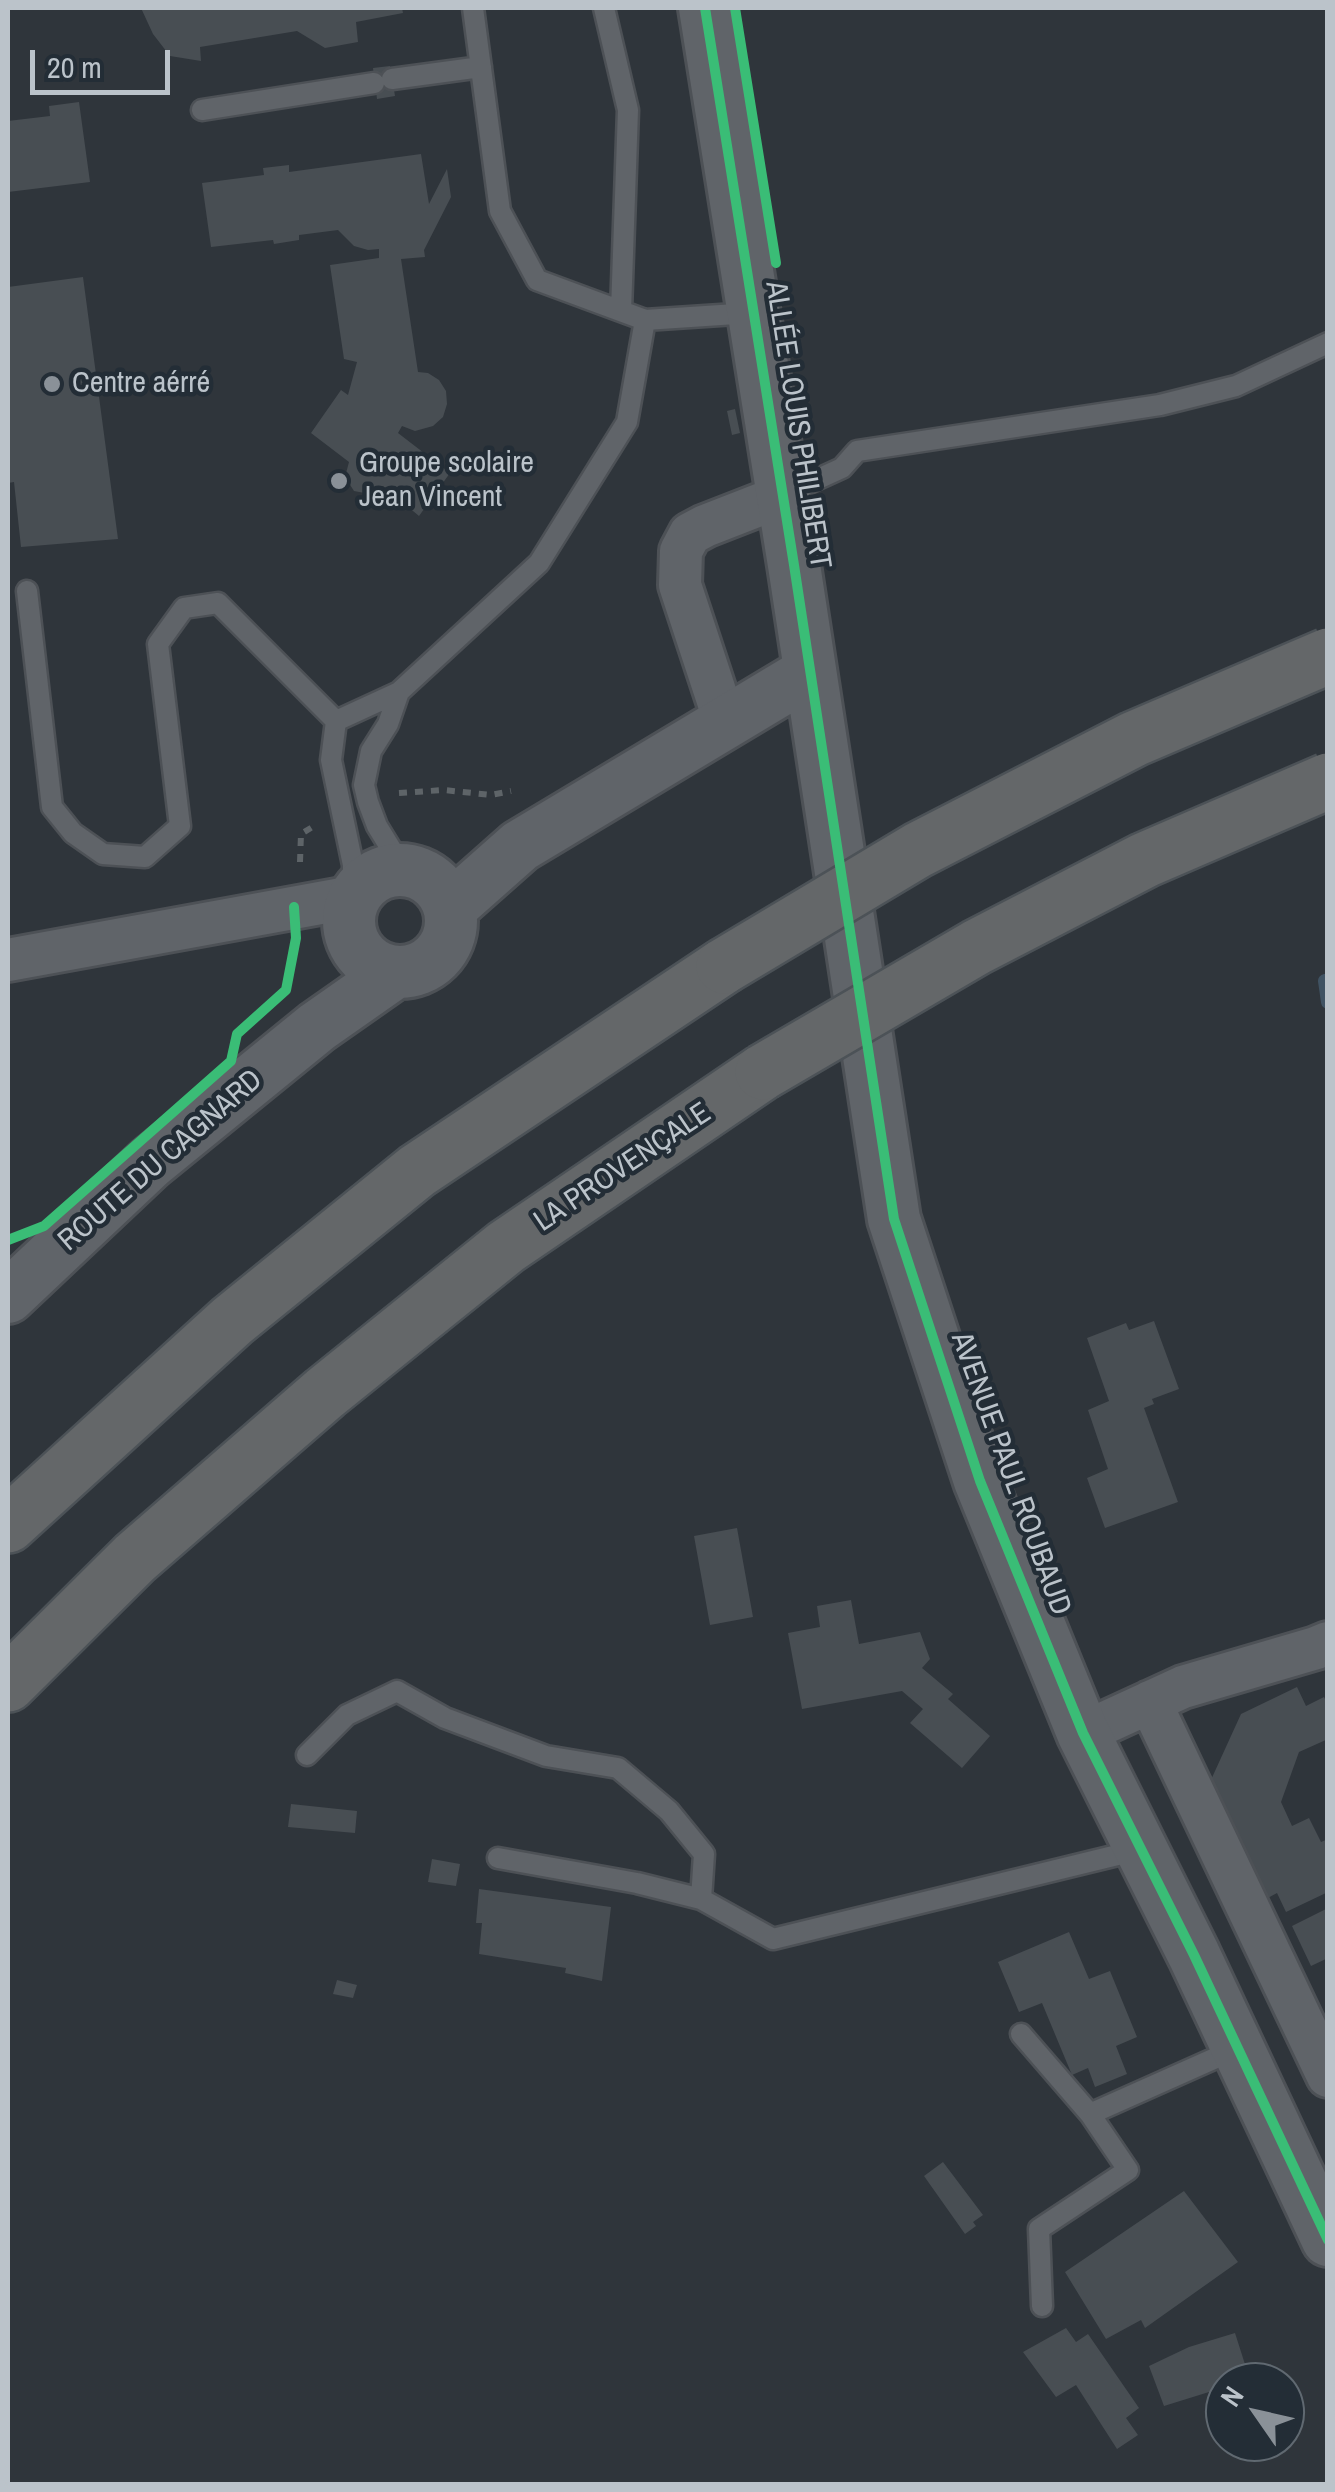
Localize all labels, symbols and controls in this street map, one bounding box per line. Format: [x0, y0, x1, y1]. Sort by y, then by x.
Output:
scale bar [35, 30, 175, 92]
text: 20 m [47, 47, 102, 87]
street label: ALLÉE LOUIS PHILIBERT [756, 279, 838, 571]
place label: Centre aérré [72, 366, 210, 402]
marker: Centre aérré [41, 373, 63, 395]
place label: Groupe scolaire Jean Vincent [359, 446, 534, 516]
marker: Groupe scolaire Jean Vincent [328, 470, 350, 492]
street label: ROUTE DU CAGNARD [52, 1063, 270, 1259]
street label: LA PROVENÇALE [528, 1096, 718, 1240]
street label: AVENUE PAUL ROUBAUD [942, 1328, 1078, 1620]
north arrow [1205, 2362, 1305, 2462]
text: N [1211, 2379, 1252, 2414]

